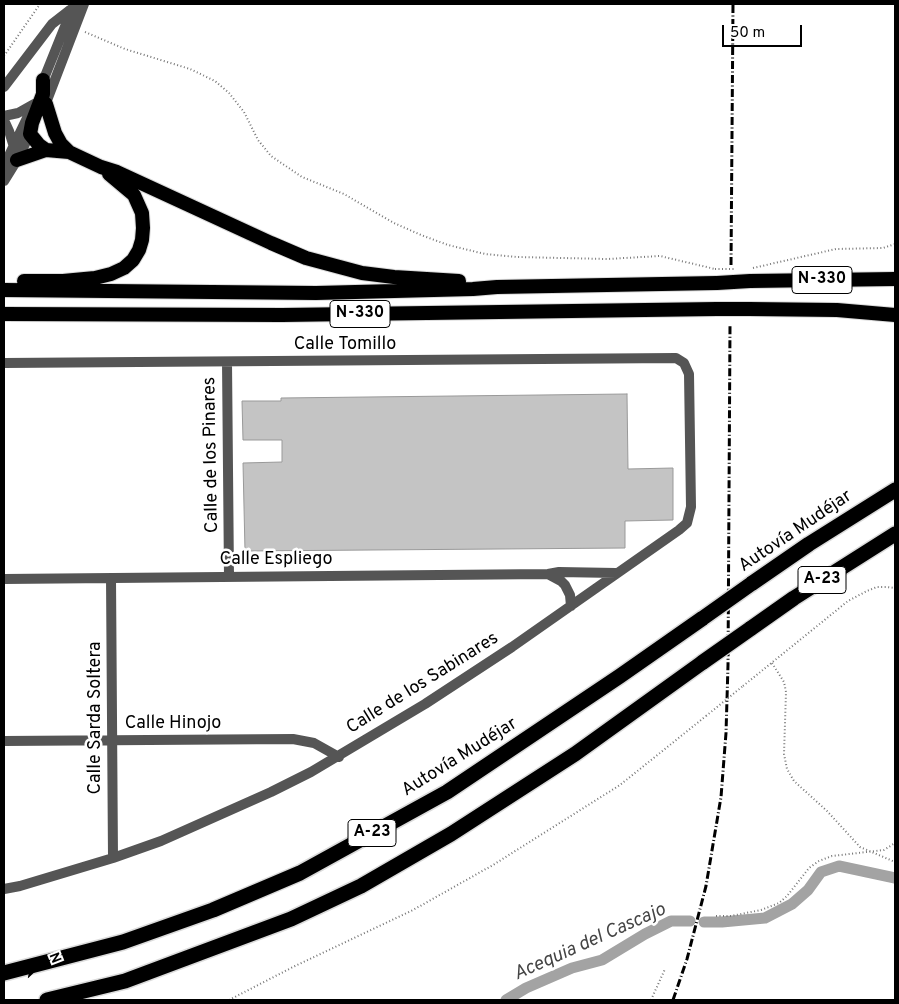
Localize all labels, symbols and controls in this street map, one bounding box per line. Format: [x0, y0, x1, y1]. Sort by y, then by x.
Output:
scale bar [724, 15, 804, 47]
text: 50 m [730, 24, 765, 43]
road number: N-330 [792, 266, 852, 294]
road number: N-330 [330, 300, 390, 328]
street label: Calle Tomillo [294, 334, 396, 356]
street label: Calle de los Pinares [200, 377, 224, 533]
street label: Autovía Mudéjar [735, 486, 857, 578]
street label: Calle Espliego [220, 549, 332, 571]
road number: A-23 [798, 566, 846, 594]
street label: Calle de los Sabinares [343, 628, 503, 740]
street label: Calle Sarda Soltera [85, 641, 107, 795]
street label: Calle Hinojo [125, 713, 221, 735]
street label: Autovía Mudéjar [398, 714, 522, 802]
road number: A-23 [348, 820, 396, 846]
water label: Acequia del Cascajo [510, 899, 670, 987]
north arrow [15, 939, 65, 989]
text: N [45, 950, 64, 966]

